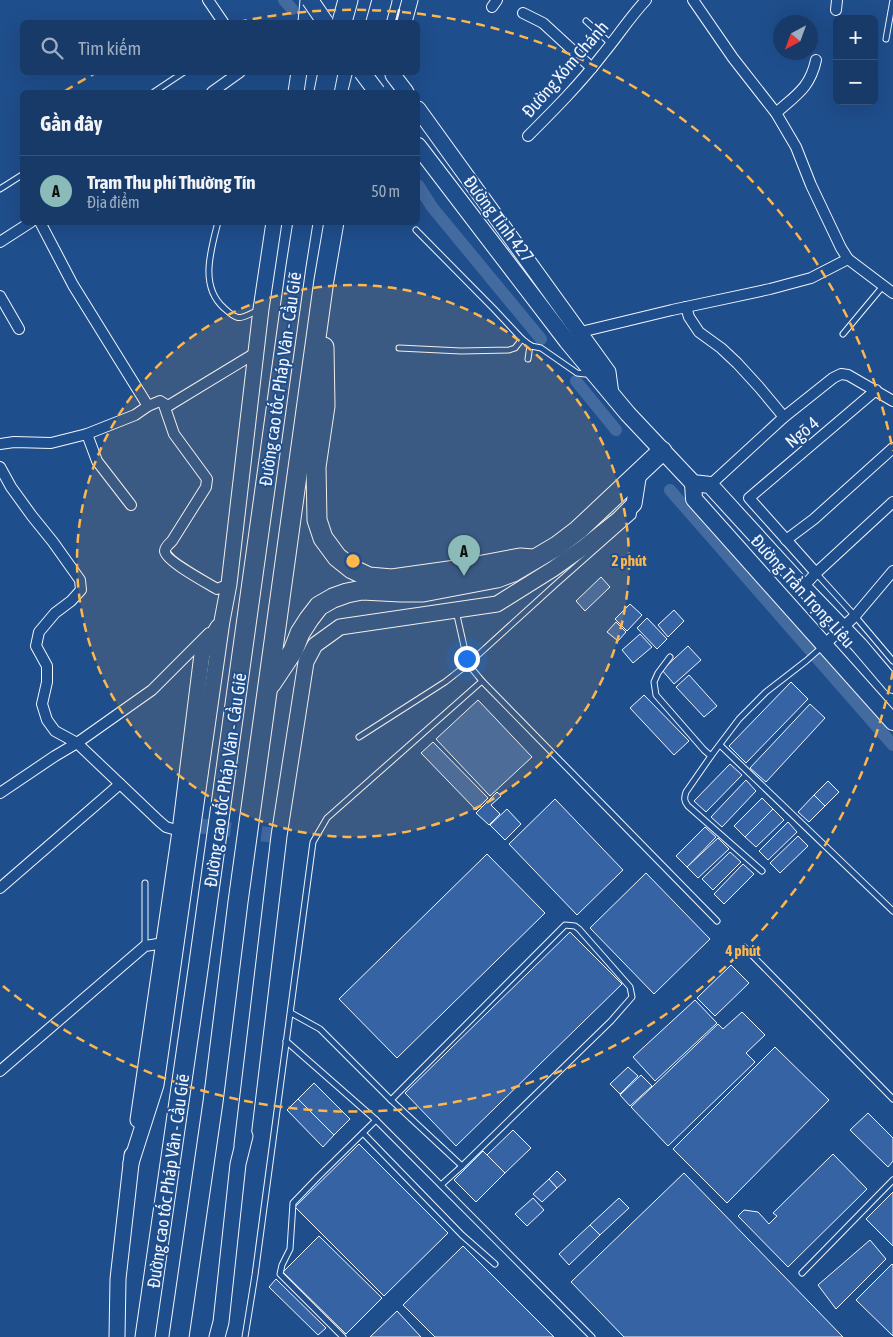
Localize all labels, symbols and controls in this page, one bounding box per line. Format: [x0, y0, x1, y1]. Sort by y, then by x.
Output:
north arrow [773, 15, 818, 60]
map controls [833, 15, 878, 105]
button: + [833, 15, 878, 60]
street label: Đường Xóm Chánh [518, 17, 612, 121]
search box [20, 20, 420, 75]
icon: search [38, 34, 66, 62]
text: Tìm kiếm [78, 37, 141, 59]
button: − [833, 60, 878, 105]
text: Gần đây [40, 111, 102, 135]
text: Trạm Thu phí Thường Tín [87, 171, 256, 193]
street label: Đường Tỉnh 427 [460, 171, 538, 267]
text: A [52, 182, 60, 200]
text: 50 m [371, 182, 400, 200]
text: Địa điểm [87, 193, 139, 211]
street label: Đường cao tốc Pháp Vân - Cầu Giẽ [254, 270, 305, 487]
street label: Ngõ 4 [781, 412, 823, 452]
street label: Đường Trần Trọng Liêu [747, 529, 860, 652]
pin: A [448, 535, 480, 576]
centre of rings [344, 552, 362, 570]
text: 2 phút [611, 552, 647, 569]
your location [454, 646, 480, 672]
street label: Đường cao tốc Pháp Vân - Cầu Giẽ [199, 671, 250, 888]
text: 4 phút [724, 942, 761, 959]
street label: Đường cao tốc Pháp Vân - Cầu Giẽ [142, 1072, 193, 1289]

